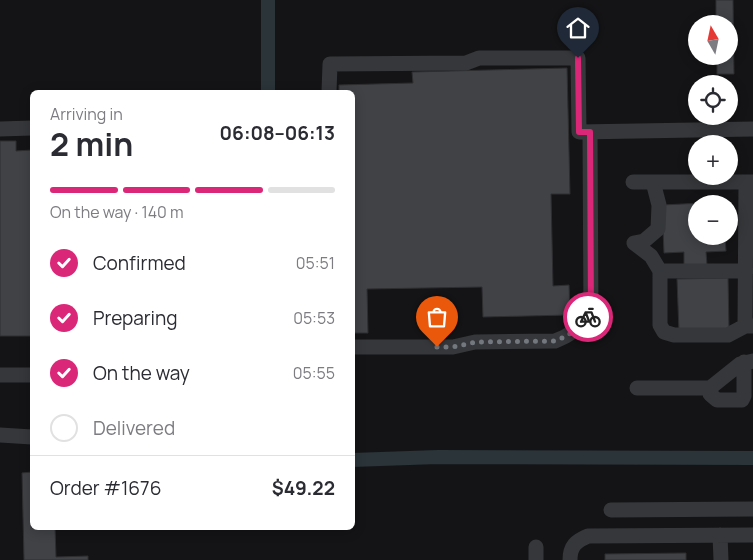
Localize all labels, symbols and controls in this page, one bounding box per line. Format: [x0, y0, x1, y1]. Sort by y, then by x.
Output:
pin [557, 7, 599, 58]
icon: home [564, 14, 592, 42]
north arrow [688, 15, 738, 65]
map controls [688, 15, 738, 245]
button: locate [688, 75, 738, 125]
text: Arriving in [50, 103, 123, 125]
text: 06:08–06:13 [220, 120, 335, 146]
text: 2 min [50, 122, 133, 166]
button: + [688, 135, 738, 185]
button: − [688, 195, 738, 245]
text: On the way · 140 m [50, 201, 184, 223]
icon: check [50, 249, 78, 277]
text: Confirmed [93, 250, 186, 276]
text: 05:51 [296, 252, 335, 274]
courier [563, 292, 613, 342]
pin [416, 296, 458, 347]
icon: bag [423, 303, 451, 331]
icon: bike [574, 303, 602, 331]
icon: check [50, 304, 78, 332]
text: Preparing [93, 305, 178, 331]
text: 05:53 [293, 307, 335, 329]
icon: check [50, 359, 78, 387]
text: On the way [93, 360, 190, 386]
text: 05:55 [293, 362, 335, 384]
text: Delivered [93, 415, 175, 441]
text: Order #1676 [50, 475, 161, 501]
text: $49.22 [272, 475, 335, 501]

